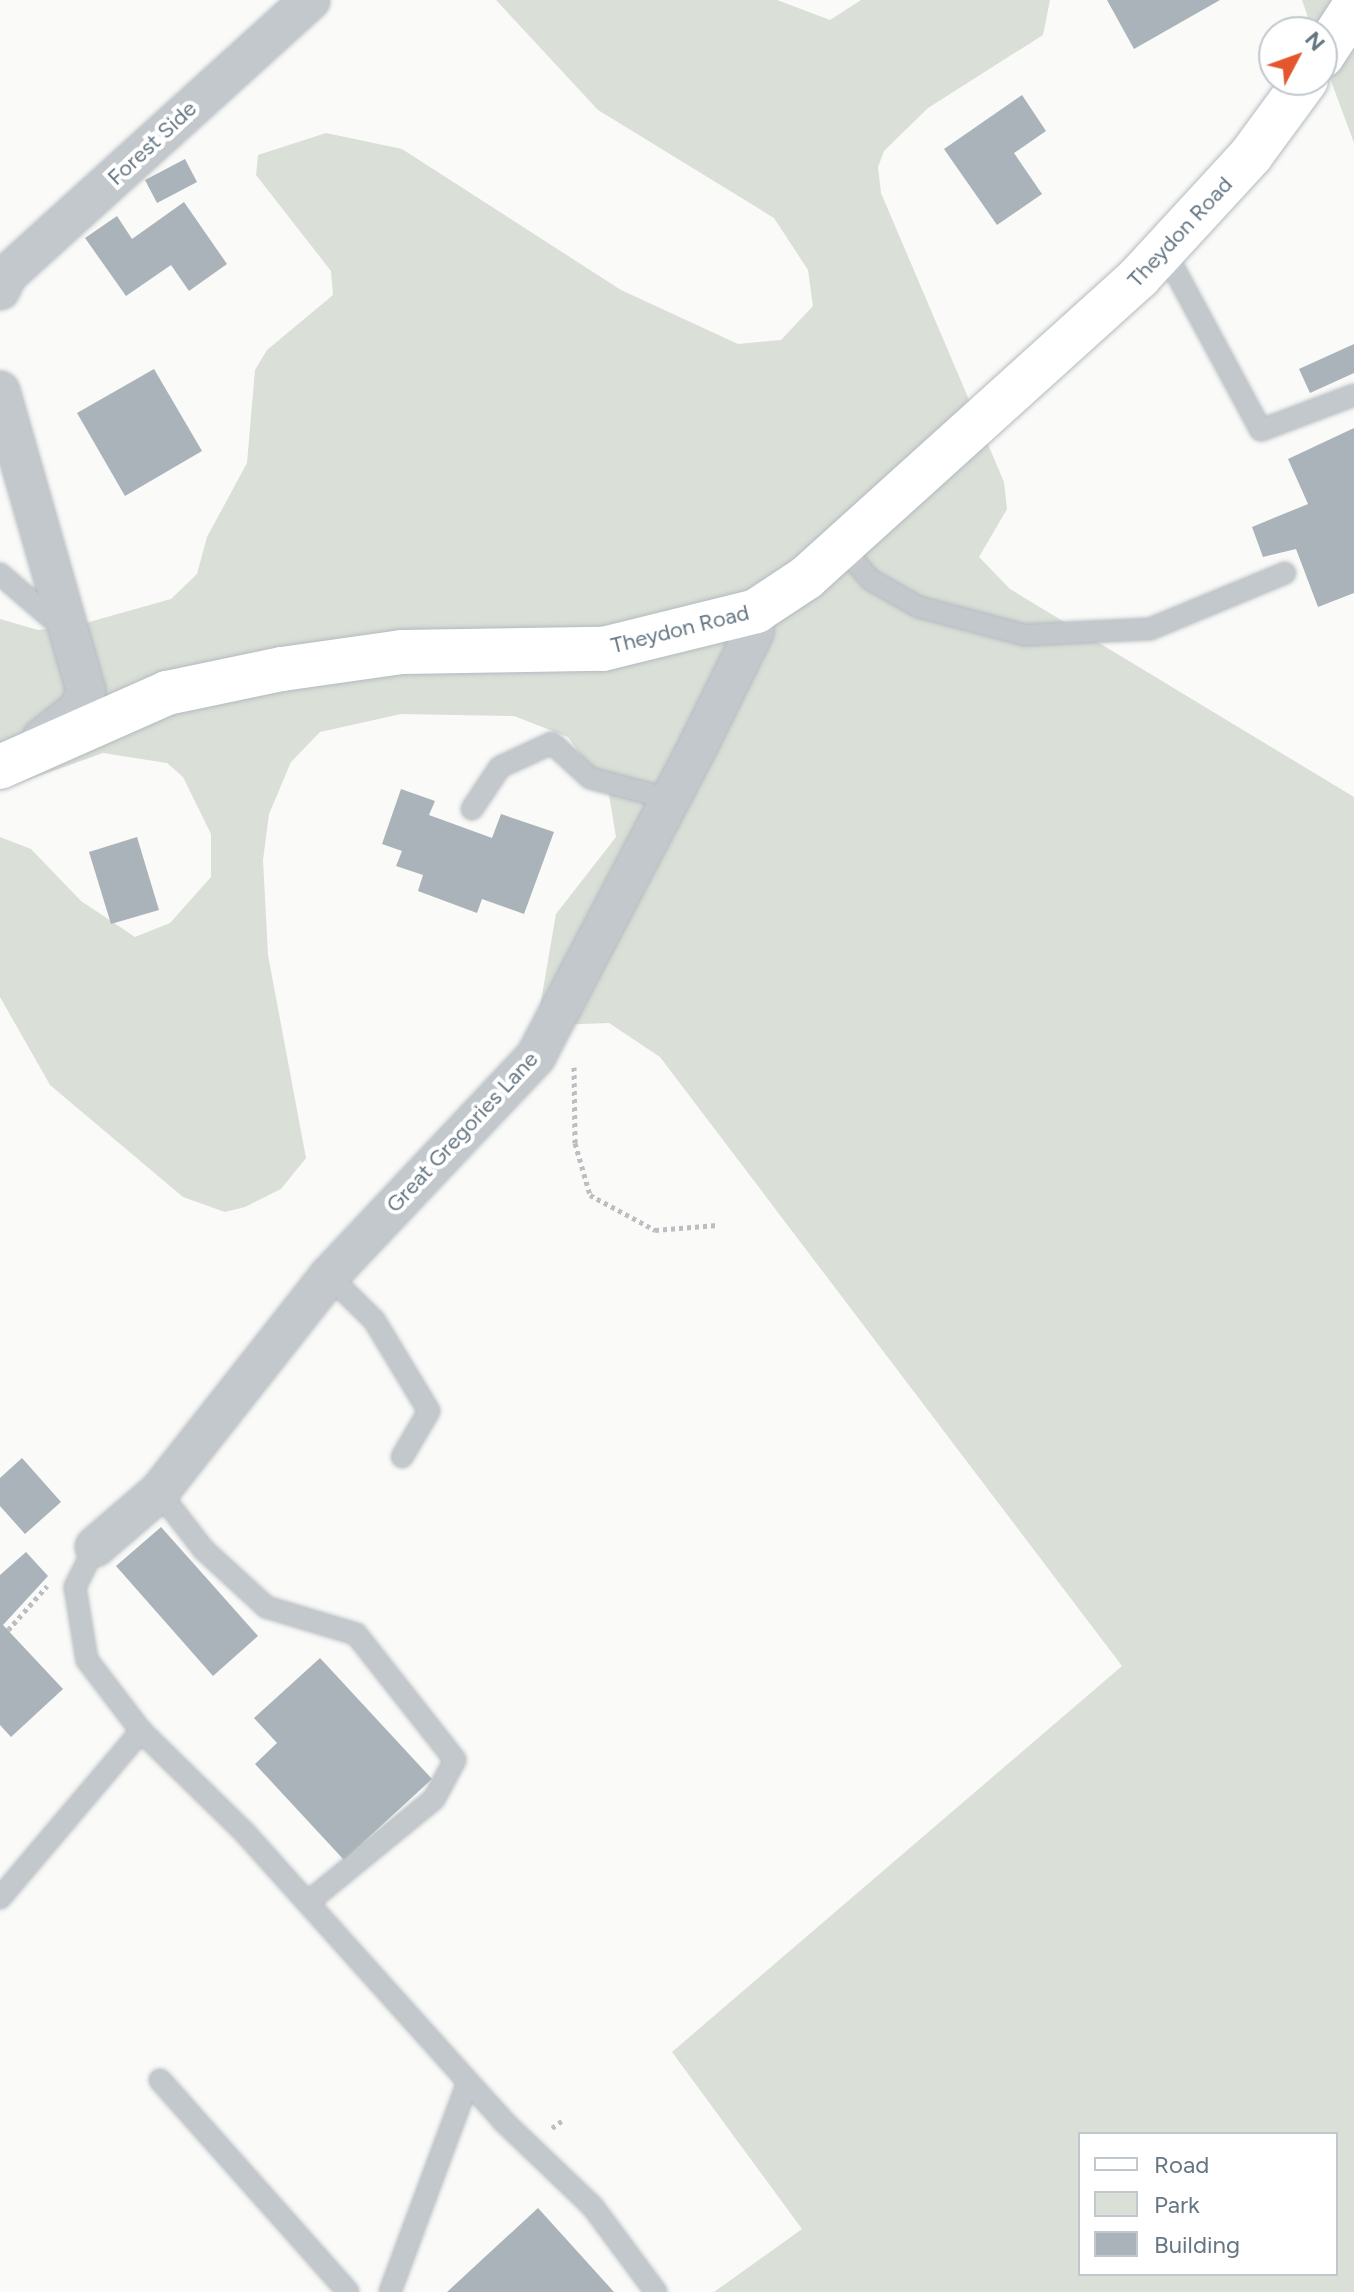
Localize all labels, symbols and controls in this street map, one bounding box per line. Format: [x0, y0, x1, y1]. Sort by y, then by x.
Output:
north arrow [1258, 16, 1338, 96]
text: N [1299, 26, 1331, 57]
street label: Forest Side [102, 95, 202, 191]
street label: Theydon Road [1122, 171, 1238, 293]
street label: Theydon Road [608, 599, 752, 659]
street label: Great Gregories Lane [381, 1046, 543, 1218]
legend [1078, 2132, 1338, 2276]
text: Road [1154, 2150, 1209, 2179]
text: Park [1154, 2190, 1200, 2219]
text: Building [1154, 2230, 1240, 2259]

